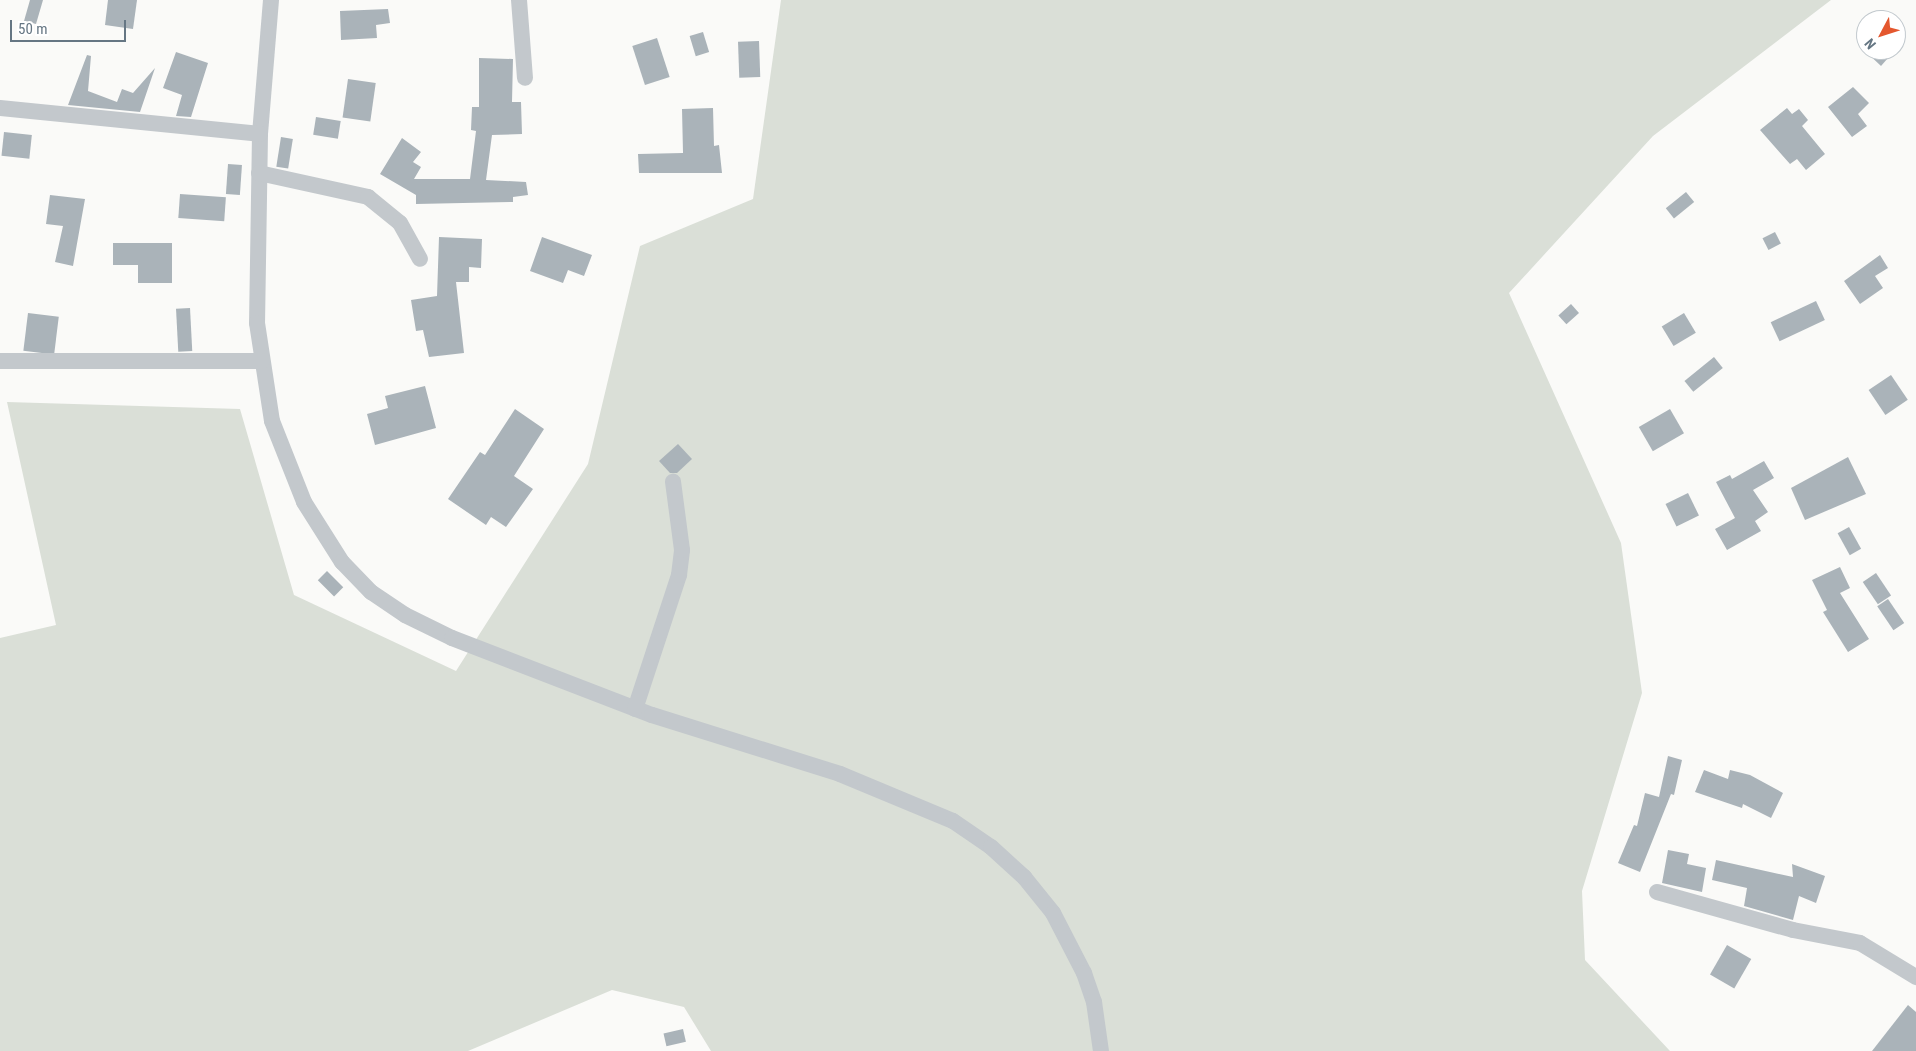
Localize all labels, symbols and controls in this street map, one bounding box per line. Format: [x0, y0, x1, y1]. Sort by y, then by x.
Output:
scale bar [12, 10, 129, 42]
north arrow [1856, 10, 1906, 60]
text: 50 m [18, 20, 48, 38]
text: N [1861, 36, 1879, 52]

